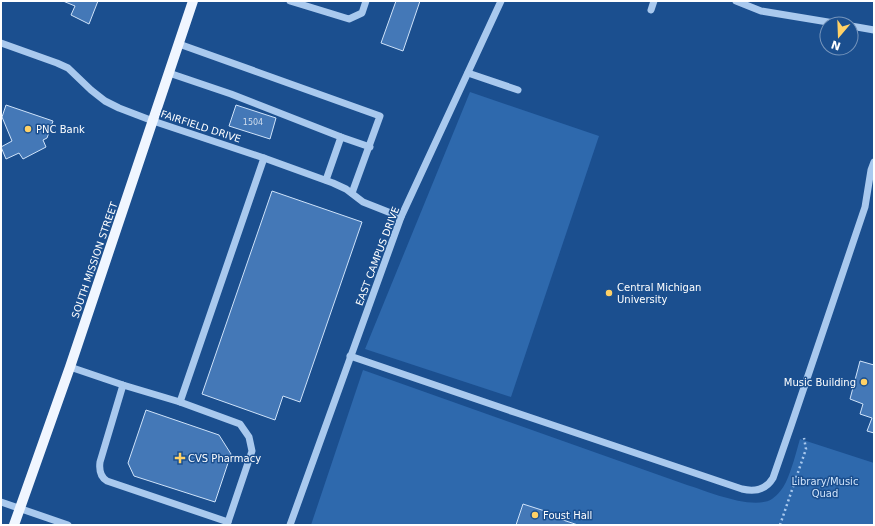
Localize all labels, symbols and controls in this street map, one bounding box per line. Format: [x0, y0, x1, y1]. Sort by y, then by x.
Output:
north arrow [819, 16, 859, 56]
text: N [829, 37, 842, 53]
street label: FAIRFIELD DRIVE [159, 108, 242, 145]
house number: 1504 [243, 118, 263, 127]
marker: PNC Bank [23, 124, 33, 134]
place label: PNC Bank [36, 124, 85, 135]
street label: SOUTH MISSION STREET [69, 200, 120, 320]
street label: EAST CAMPUS DRIVE [354, 205, 401, 307]
place label: Central Michigan University [617, 282, 701, 305]
marker: Central Michigan University [604, 288, 614, 298]
place label: Music Building [784, 377, 856, 388]
marker: Music Building [859, 377, 869, 387]
marker: CVS Pharmacy [175, 453, 185, 463]
place label: CVS Pharmacy [188, 453, 261, 464]
park label: Library/Music Quad [792, 476, 858, 499]
marker: Foust Hall [530, 510, 540, 520]
place label: Foust Hall [543, 510, 592, 521]

